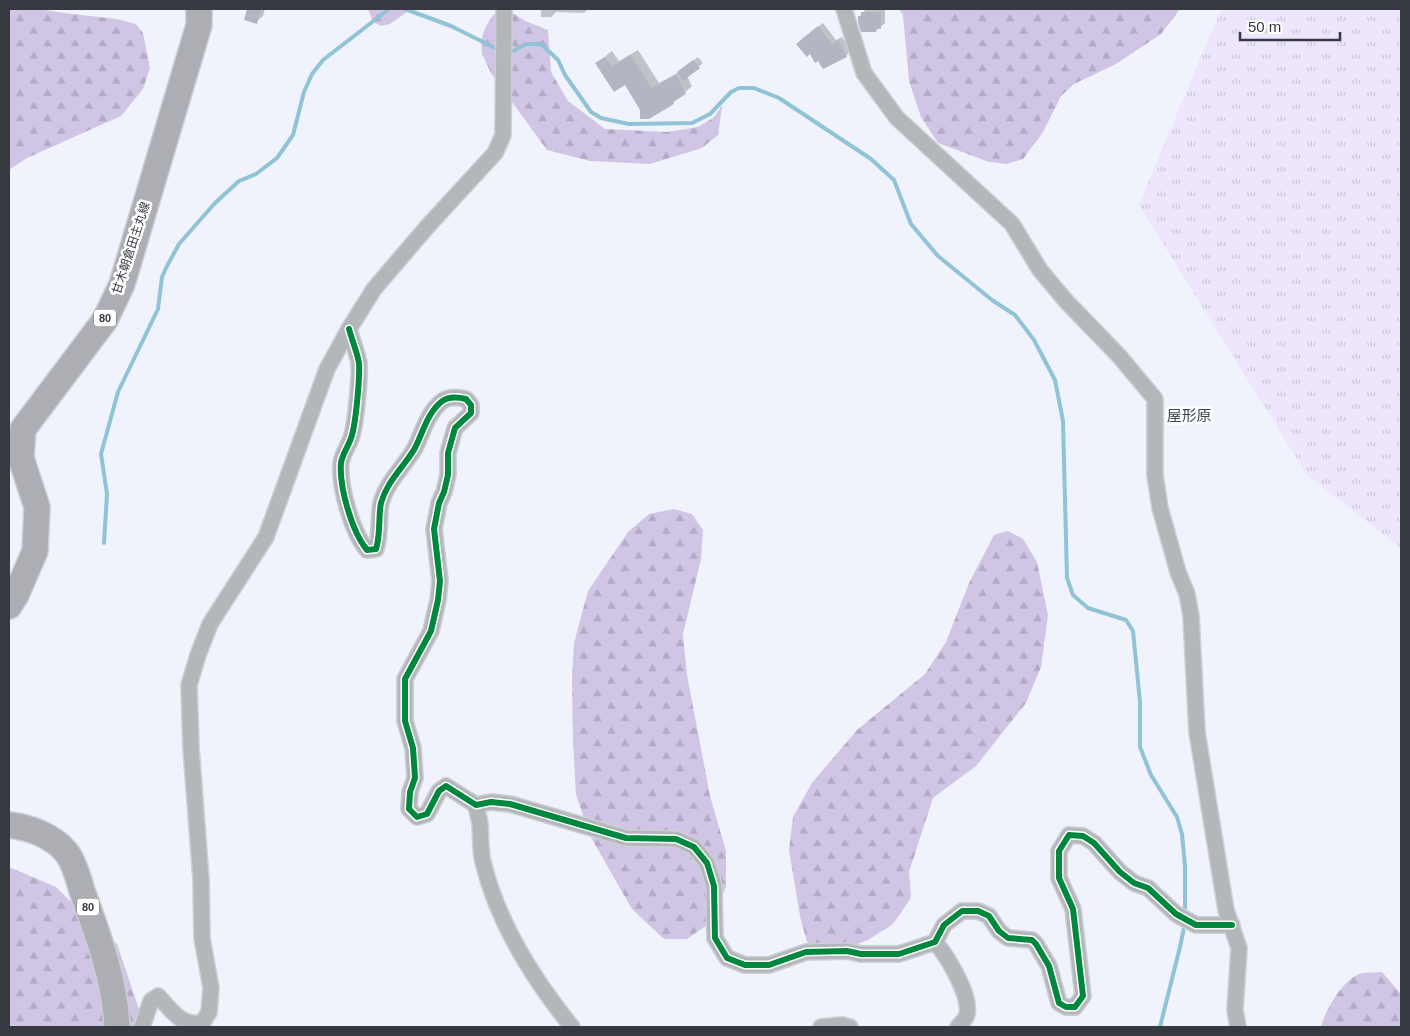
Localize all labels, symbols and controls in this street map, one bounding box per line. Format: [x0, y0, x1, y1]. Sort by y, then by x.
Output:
scale bar [1240, 10, 1340, 42]
text: 50 m [1248, 18, 1281, 35]
street label: 甘木朝倉田主丸線 [110, 200, 152, 296]
road number: 80 [94, 310, 116, 326]
district label: 屋形原 [1166, 407, 1212, 424]
road number: 80 [77, 899, 99, 916]

